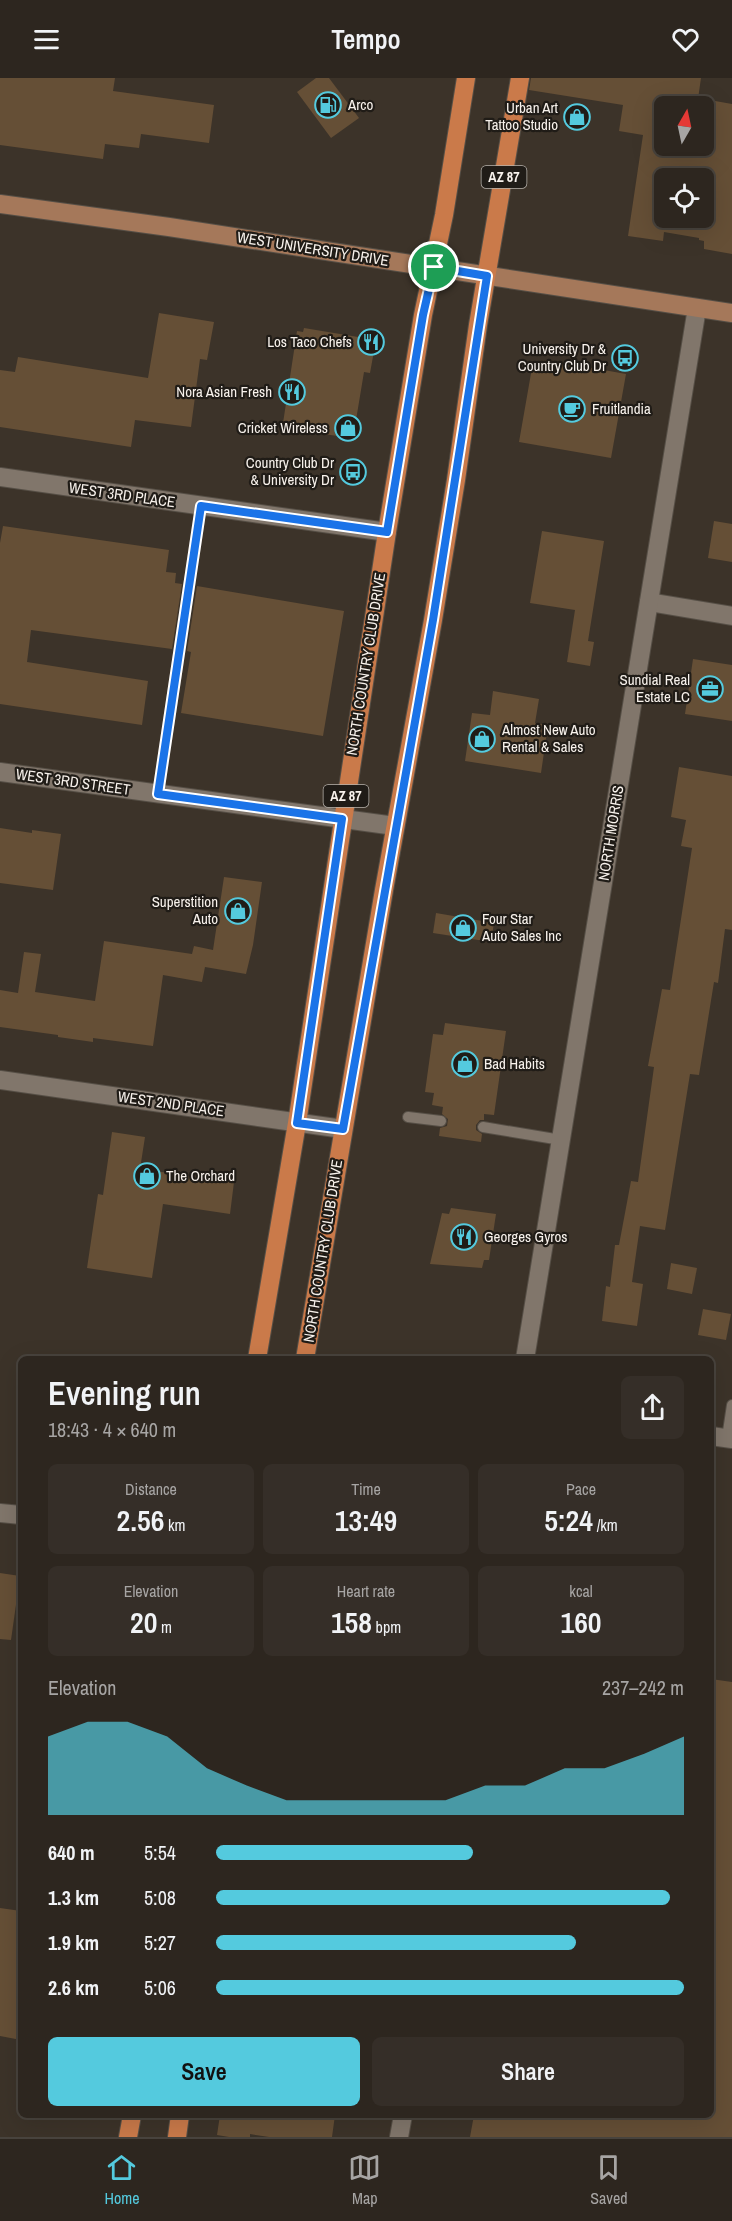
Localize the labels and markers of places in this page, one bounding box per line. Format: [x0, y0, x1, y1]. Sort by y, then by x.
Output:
fuel station icon: Arco [313, 90, 343, 120]
place label: Arco [347, 94, 373, 115]
place label: Urban Art Tattoo Studio [485, 97, 559, 135]
shop icon: Urban Art Tattoo Studio [562, 102, 592, 132]
pin [408, 241, 459, 292]
restaurant icon: Los Taco Chefs [356, 327, 386, 357]
place label: Los Taco Chefs [267, 331, 352, 352]
place label: University Dr & Country Club Dr [518, 338, 607, 376]
bus stop icon: University Dr & Country Club Dr [610, 343, 640, 373]
restaurant icon: Nora Asian Fresh [277, 377, 307, 407]
place label: Nora Asian Fresh [176, 381, 272, 402]
cafe icon: Fruitlandia [557, 394, 587, 424]
place label: Fruitlandia [592, 398, 651, 419]
shop icon: Cricket Wireless [333, 413, 363, 443]
place label: Cricket Wireless [238, 417, 328, 438]
place label: Country Club Dr & University Dr [246, 452, 334, 490]
bus stop icon: Country Club Dr & University Dr [338, 457, 368, 487]
place label: Sundial Real Estate LC [620, 669, 690, 707]
office icon: Sundial Real Estate LC [695, 674, 725, 704]
place label: Almost New Auto Rental & Sales [501, 719, 596, 757]
shop icon: Almost New Auto Rental & Sales [467, 724, 497, 754]
place label: Superstition Auto [152, 891, 218, 929]
shop icon: Superstition Auto [223, 896, 253, 926]
place label: Four Star Auto Sales Inc [481, 908, 561, 946]
shop icon: Four Star Auto Sales Inc [448, 913, 478, 943]
shop icon: Bad Habits [450, 1049, 480, 1079]
place label: Bad Habits [484, 1053, 545, 1074]
shop icon: The Orchard [132, 1161, 162, 1191]
place label: The Orchard [166, 1165, 235, 1186]
restaurant icon: Georges Gyros [449, 1222, 479, 1252]
place label: Georges Gyros [484, 1226, 567, 1247]

